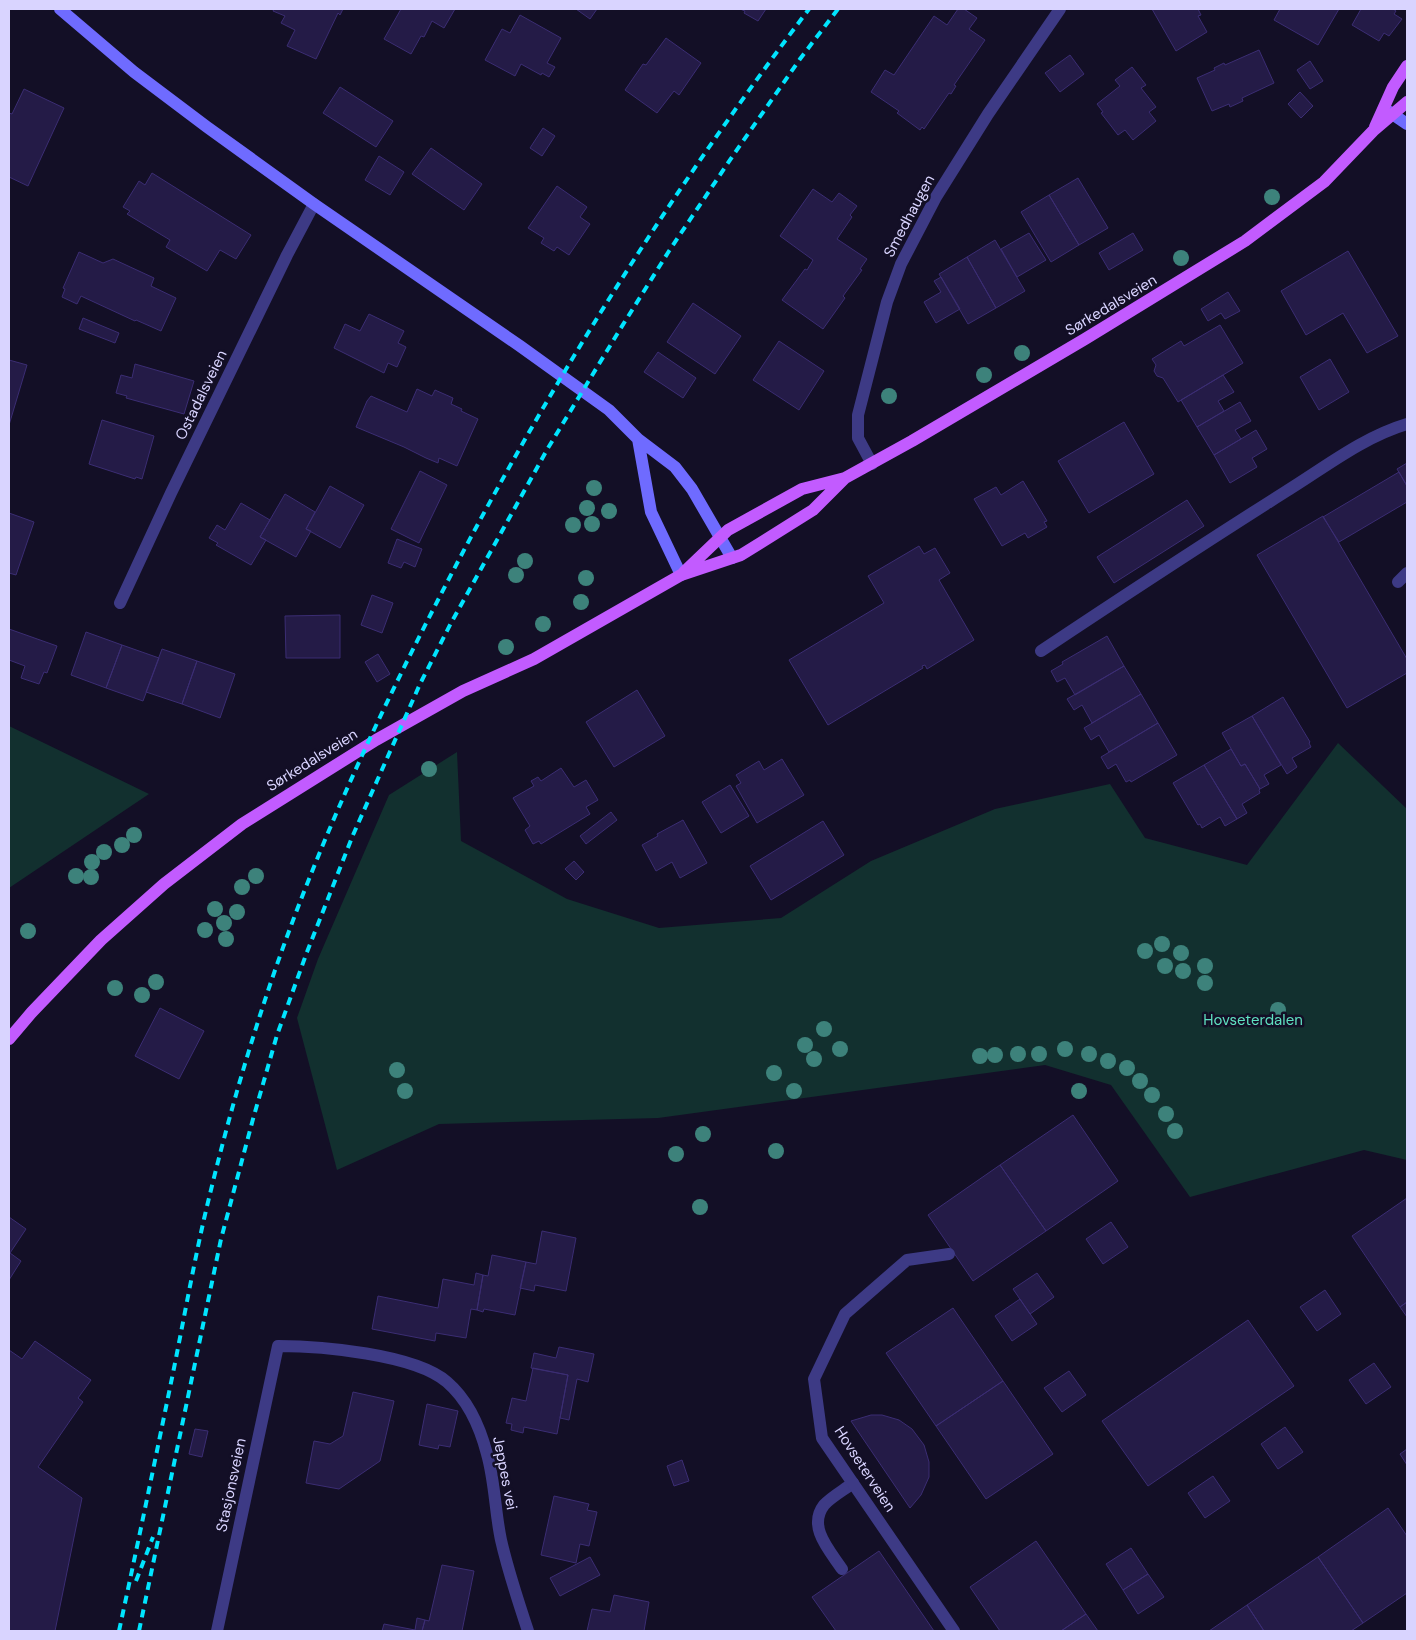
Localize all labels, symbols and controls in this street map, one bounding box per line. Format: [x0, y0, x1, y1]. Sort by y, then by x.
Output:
street label: Smedhaugen [879, 171, 939, 261]
street label: Sørkedalsveien [1061, 270, 1161, 340]
street label: Ostadalsveien [171, 347, 231, 443]
street label: Sørkedalsveien [263, 724, 361, 796]
park label: Hovseterdalen [1203, 1010, 1303, 1030]
street label: Hovseterveien [830, 1422, 900, 1516]
street label: Jeppes vei [488, 1435, 522, 1511]
street label: Stasjonsveien [211, 1436, 251, 1534]

